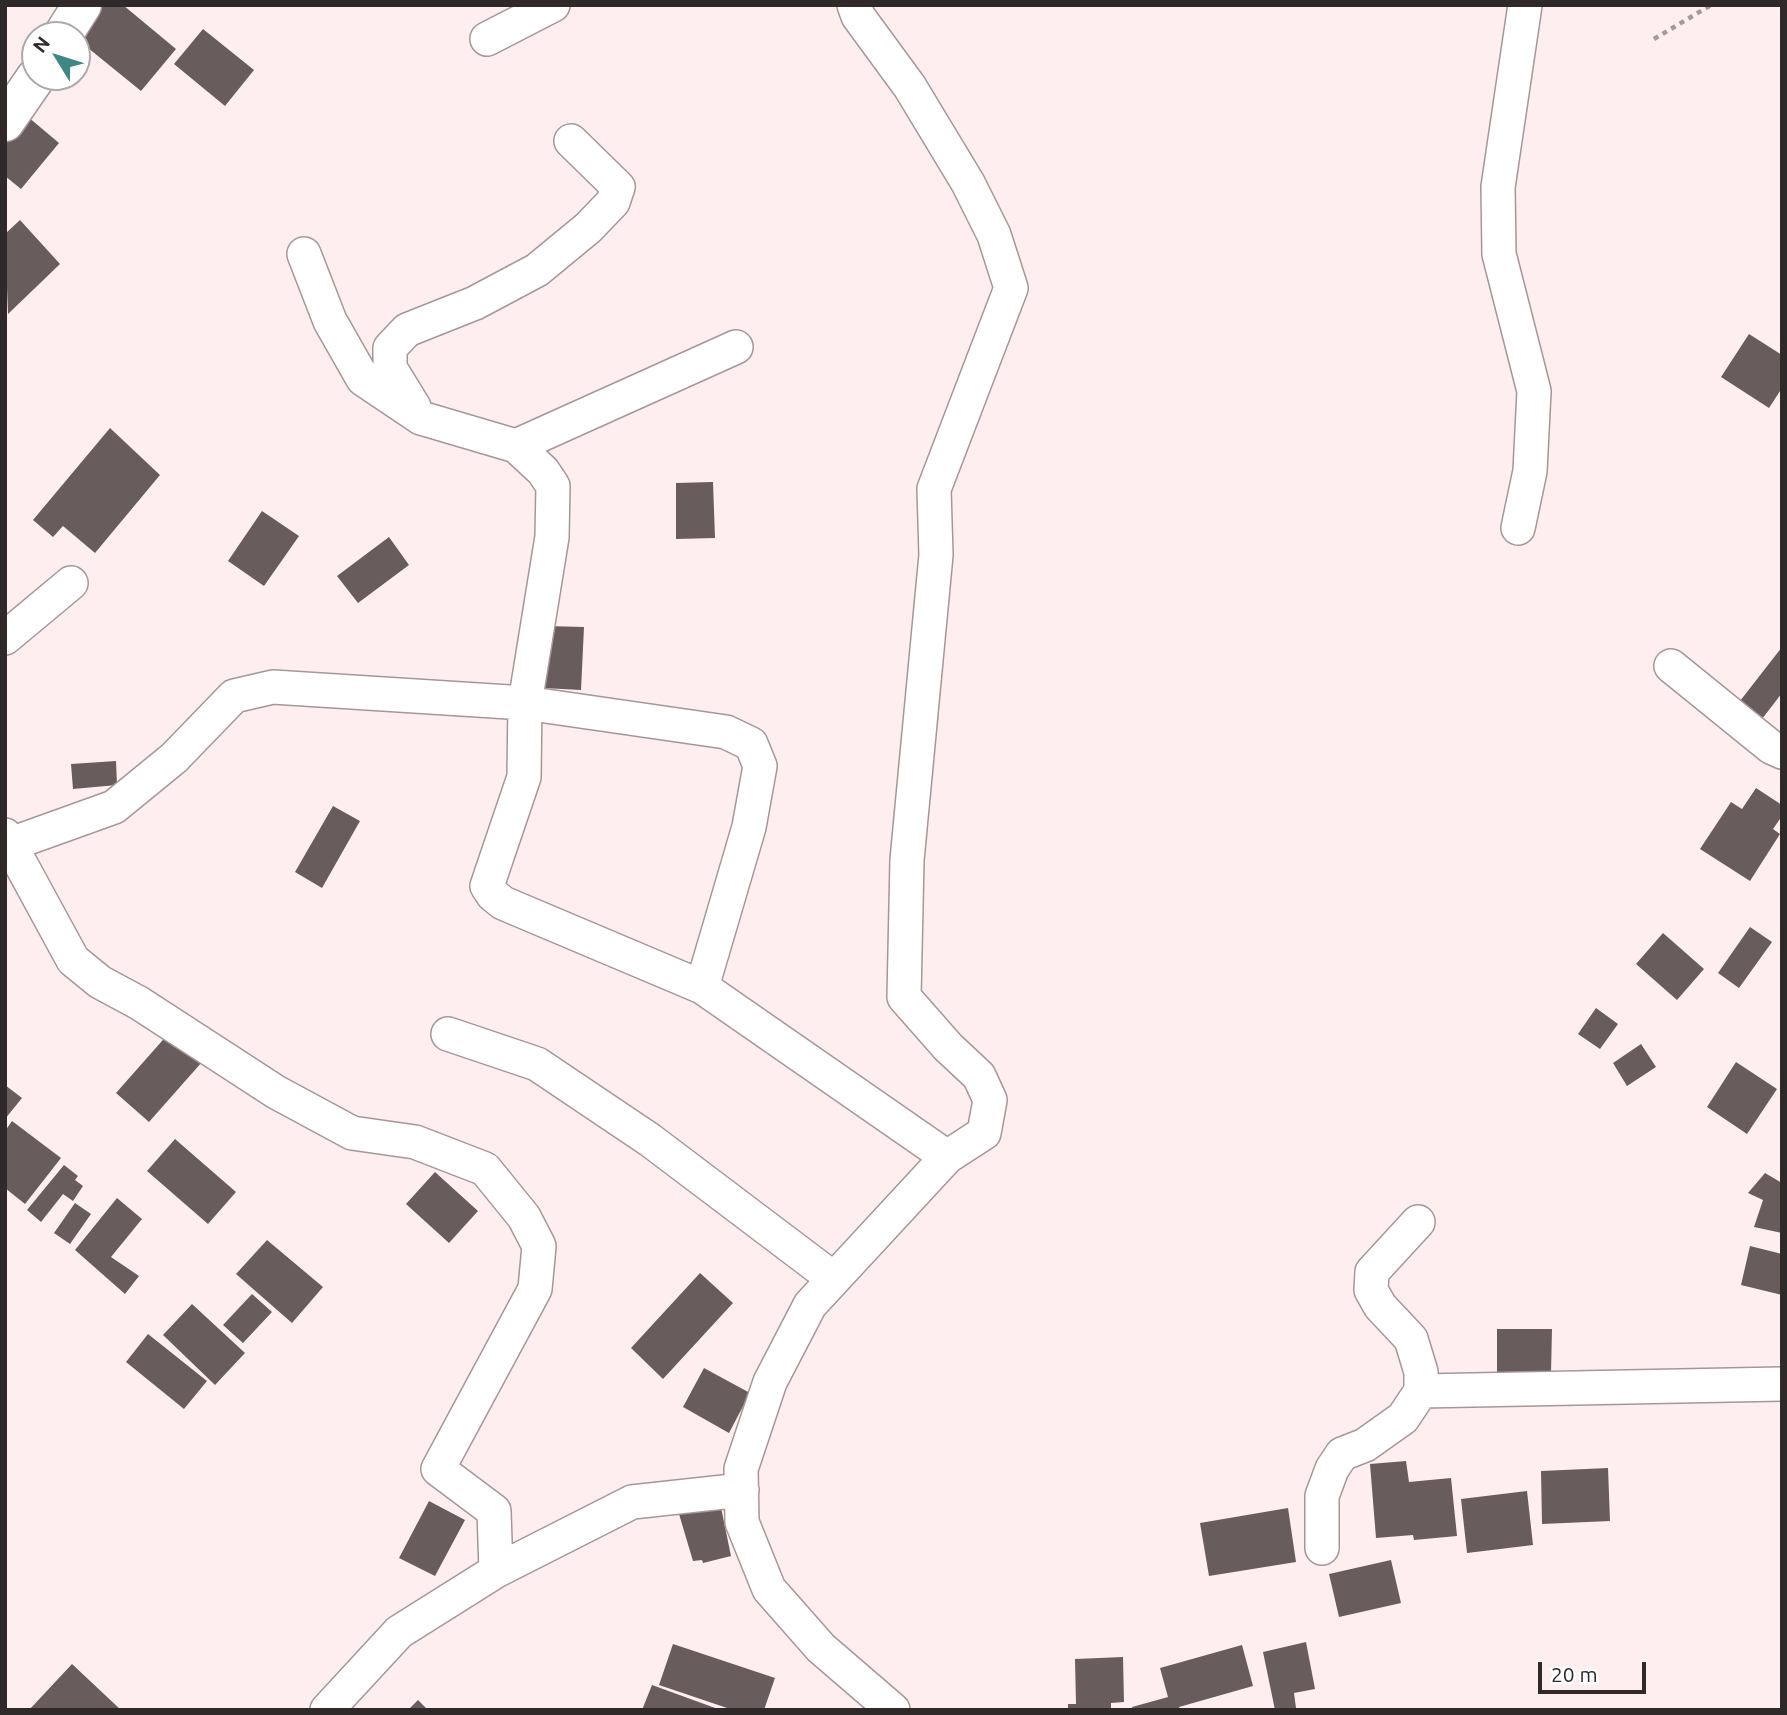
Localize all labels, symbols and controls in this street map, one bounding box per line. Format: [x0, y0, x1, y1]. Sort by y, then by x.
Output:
north arrow [21, 21, 91, 91]
text: N [28, 32, 54, 57]
scale bar [1542, 1648, 1650, 1692]
text: 20 m [1551, 1662, 1598, 1686]

